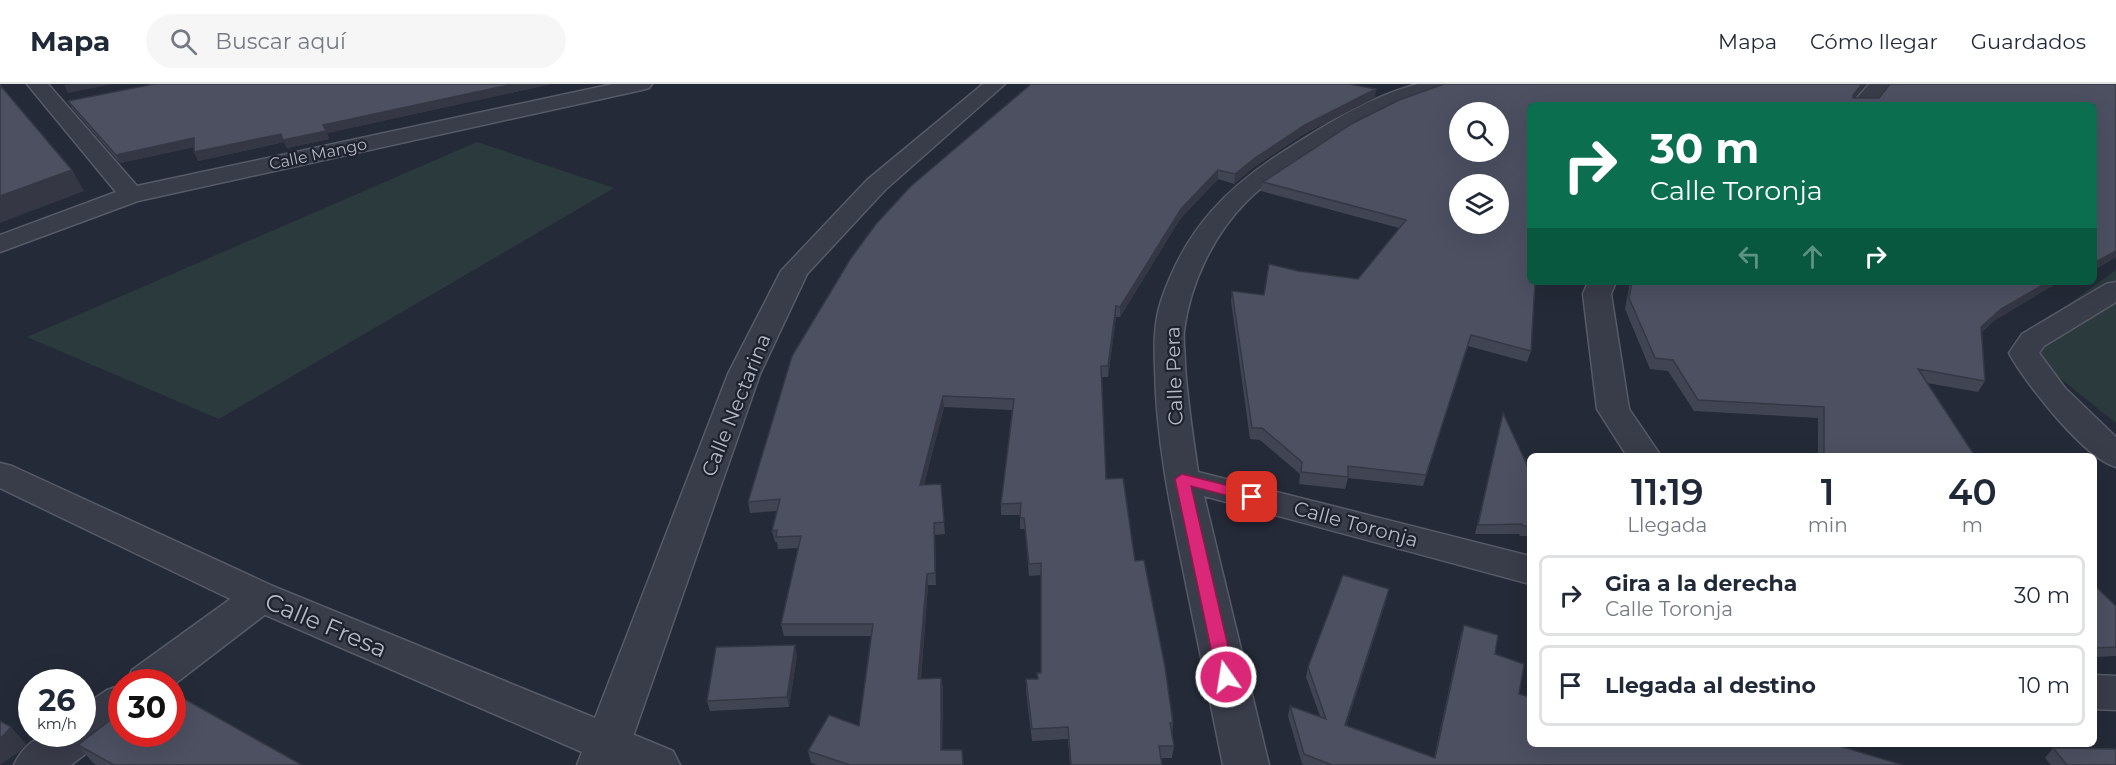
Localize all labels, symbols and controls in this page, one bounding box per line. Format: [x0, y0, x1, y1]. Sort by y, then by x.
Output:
search box [146, 14, 566, 68]
text: Mapa [30, 24, 110, 58]
icon: search [167, 25, 200, 58]
text: Buscar aquí [215, 28, 346, 55]
text: Mapa [1718, 29, 1777, 54]
text: Cómo llegar [1810, 29, 1938, 54]
text: Guardados [1971, 29, 2086, 54]
map controls [1449, 102, 1509, 234]
button: search [1449, 102, 1509, 162]
text: 30 m [1650, 122, 1759, 174]
icon: right [1551, 126, 1629, 204]
street label: Calle Mango [267, 134, 369, 174]
button: layers [1449, 174, 1509, 234]
text: Calle Toronja [1650, 174, 1823, 207]
icon: left [1733, 240, 1766, 273]
icon: ahead [1796, 240, 1829, 273]
icon: right [1859, 240, 1892, 273]
street label: Calle Pera [1160, 326, 1188, 426]
street label: Calle Nectarina [696, 330, 776, 480]
text: 11:19 [1631, 470, 1704, 514]
text: 1 [1821, 470, 1835, 514]
text: 40 [1948, 470, 1997, 514]
pin [1226, 471, 1277, 522]
icon: arrive [1235, 480, 1268, 513]
street label: Calle Toronja [1291, 496, 1421, 552]
text: Llegada [1627, 513, 1707, 537]
text: min [1808, 513, 1848, 537]
text: m [1962, 513, 1983, 537]
text: Gira a la derecha [1605, 570, 1797, 597]
icon: right [1554, 579, 1587, 612]
text: 30 m [2014, 582, 2070, 609]
street label: Calle Fresa [261, 586, 391, 664]
text: Calle Toronja [1605, 597, 1733, 621]
position arrow [1194, 645, 1258, 709]
speed limit sign: 30 [108, 669, 186, 747]
icon: arrive [1554, 669, 1587, 702]
text: Llegada al destino [1605, 672, 1816, 699]
text: 10 m [2018, 672, 2070, 699]
text: 26 [39, 682, 75, 719]
text: km/h [37, 714, 77, 733]

